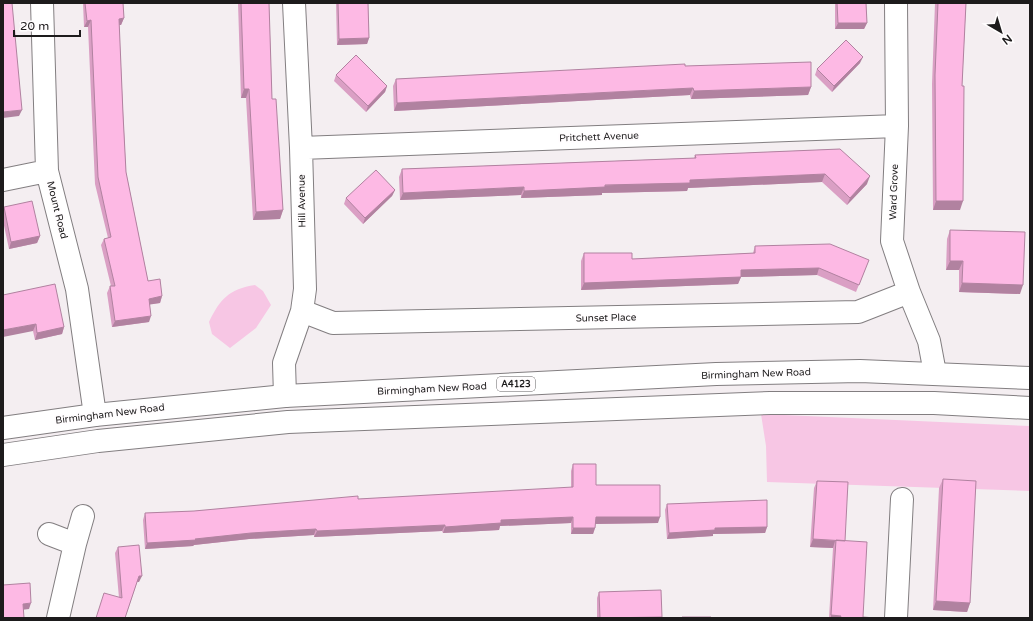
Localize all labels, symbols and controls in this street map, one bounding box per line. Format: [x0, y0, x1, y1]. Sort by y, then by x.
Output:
scale bar [14, 12, 80, 38]
north arrow [981, 12, 1021, 52]
text: 20 m [20, 19, 49, 33]
text: N [999, 32, 1014, 47]
street label: Pritchett Avenue [559, 130, 639, 144]
street label: Ward Grove [887, 163, 901, 220]
street label: Hill Avenue [296, 174, 308, 228]
street label: Mount Road [44, 180, 70, 240]
street label: Sunset Place [575, 311, 637, 325]
street label: Birmingham New Road [701, 366, 811, 382]
road number: A4123 [497, 377, 535, 391]
street label: Birmingham New Road [377, 380, 487, 398]
street label: Birmingham New Road [55, 401, 165, 427]

